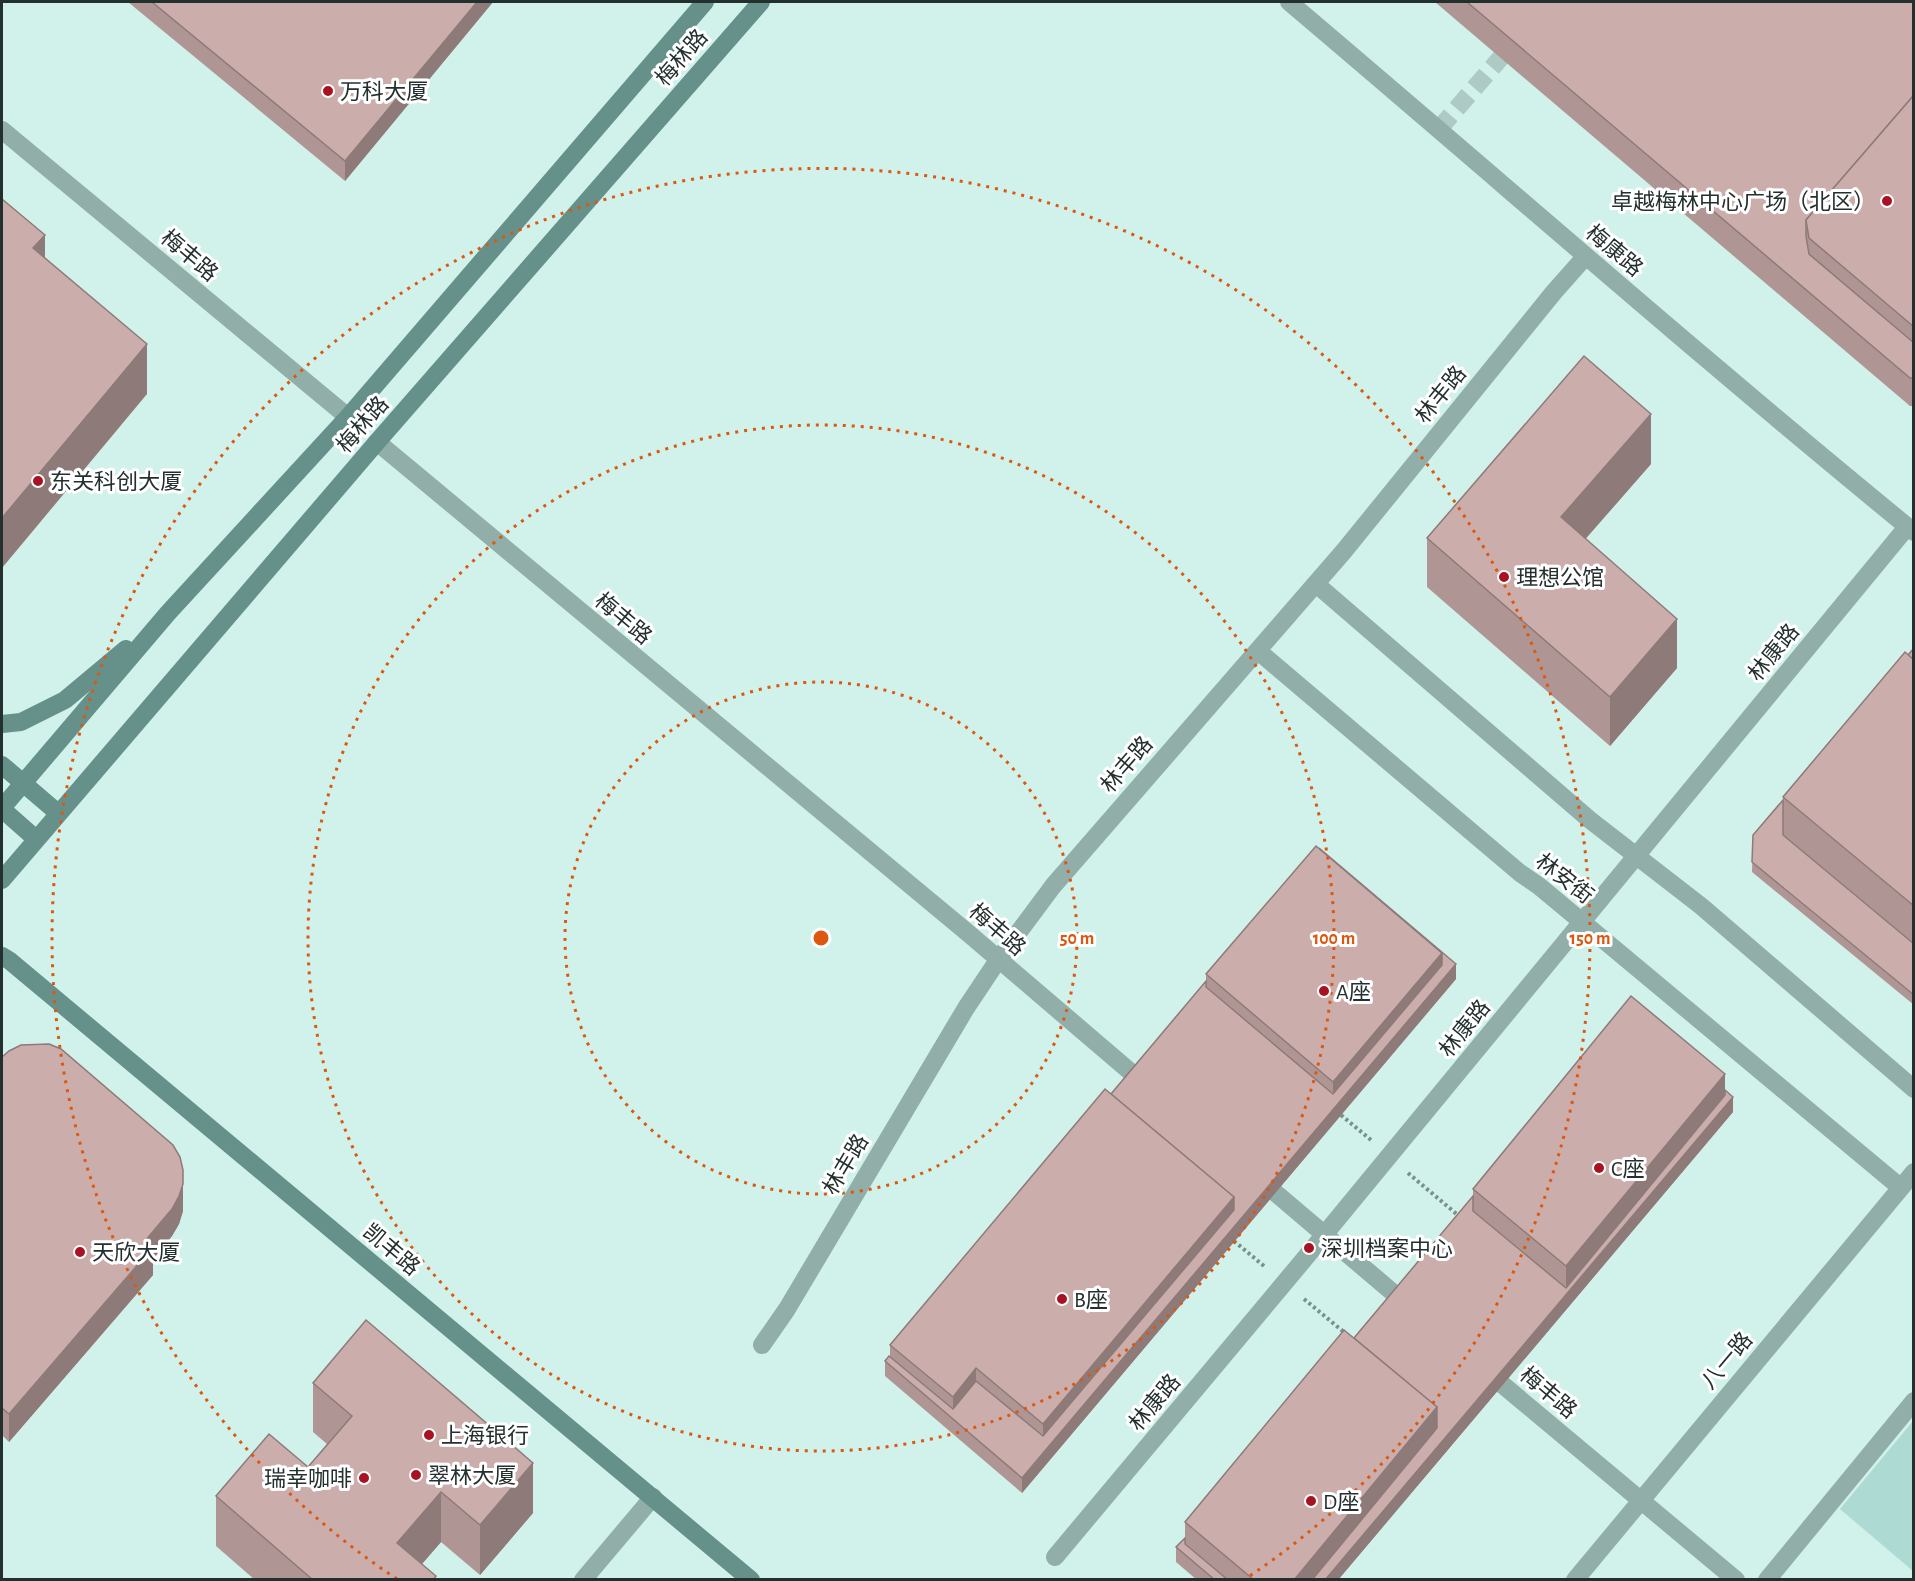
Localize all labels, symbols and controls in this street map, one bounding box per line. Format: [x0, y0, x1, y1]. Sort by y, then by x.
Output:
street label: 梅林路 [651, 25, 712, 90]
place label: 万科大厦 [340, 80, 428, 103]
marker: 万科大厦 [321, 84, 335, 98]
place label: 卓越梅林中心广场（北区） [1611, 190, 1875, 213]
marker: 卓越梅林中心广场（北区） [1880, 194, 1894, 208]
street label: 梅康路 [1582, 220, 1647, 280]
street label: 梅丰路 [157, 225, 222, 285]
street label: 林丰路 [1411, 361, 1470, 427]
street label: 梅林路 [332, 392, 393, 457]
place label: 东关科创大厦 [50, 470, 182, 493]
marker: 东关科创大厦 [31, 474, 45, 488]
place label: 理想公馆 [1516, 566, 1604, 589]
marker: 理想公馆 [1497, 570, 1511, 584]
street label: 梅丰路 [591, 588, 656, 648]
street label: 林康路 [1744, 619, 1803, 685]
street label: 林丰路 [1096, 732, 1157, 797]
street label: 林安街 [1532, 849, 1598, 908]
street label: 梅丰路 [965, 899, 1030, 960]
centre of rings [811, 928, 831, 948]
text: 50 m [1060, 930, 1094, 948]
text: 100 m [1313, 930, 1355, 948]
text: 150 m [1570, 930, 1610, 948]
place label: A座 [1336, 980, 1371, 1003]
marker: A座 [1317, 984, 1331, 998]
street label: 林康路 [1435, 995, 1494, 1061]
street label: 林丰路 [819, 1130, 872, 1198]
place label: C座 [1611, 1157, 1644, 1180]
marker: C座 [1592, 1161, 1606, 1175]
street label: 凯丰路 [359, 1219, 424, 1279]
place label: 深圳档案中心 [1321, 1237, 1453, 1260]
place label: 天欣大厦 [92, 1241, 180, 1264]
marker: 深圳档案中心 [1302, 1241, 1316, 1255]
marker: 天欣大厦 [73, 1245, 87, 1259]
place label: B座 [1074, 1288, 1108, 1311]
marker: B座 [1055, 1292, 1069, 1306]
street label: 八一路 [1696, 1328, 1756, 1393]
street label: 梅丰路 [1516, 1362, 1581, 1422]
street label: 林康路 [1124, 1370, 1184, 1435]
place label: 上海银行 [441, 1424, 529, 1447]
marker: 上海银行 [422, 1428, 436, 1442]
place label: 翠林大厦 [428, 1464, 516, 1487]
place label: 瑞幸咖啡 [264, 1467, 352, 1490]
marker: 翠林大厦 [409, 1468, 423, 1482]
marker: 瑞幸咖啡 [357, 1471, 371, 1485]
place label: D座 [1323, 1490, 1359, 1513]
marker: D座 [1304, 1494, 1318, 1508]

